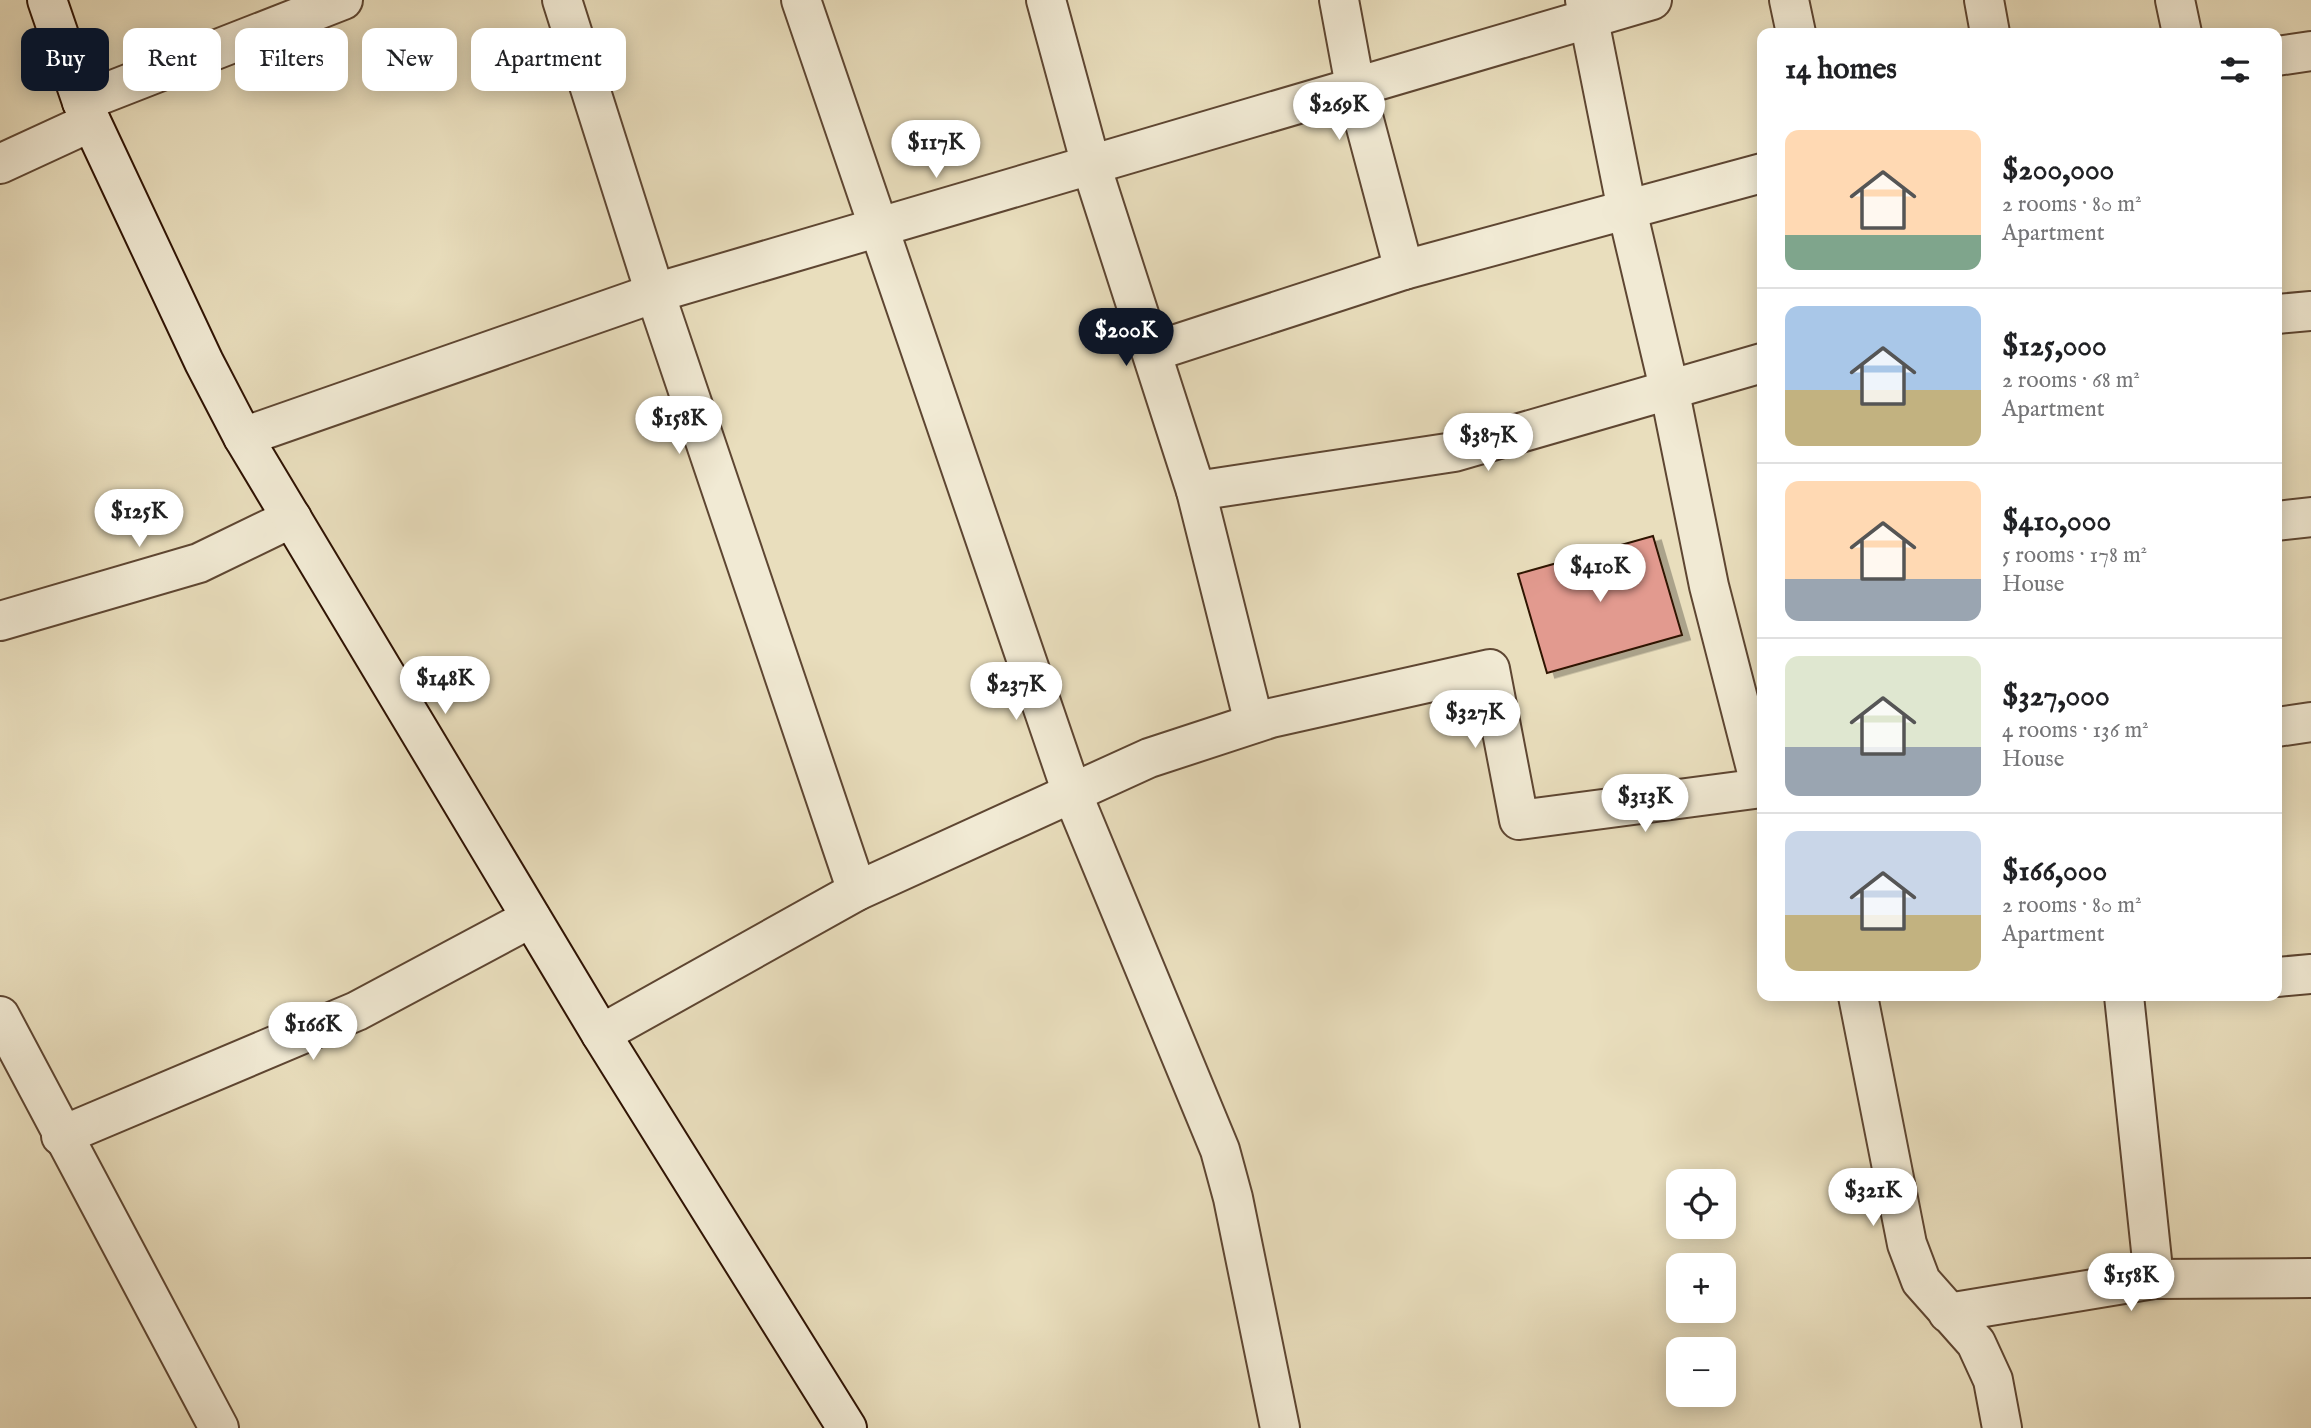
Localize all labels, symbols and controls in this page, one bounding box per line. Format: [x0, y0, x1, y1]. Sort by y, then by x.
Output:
chip: Buy [21, 28, 109, 91]
chip: Rent [123, 28, 221, 91]
chip: Filters [235, 28, 348, 91]
chip: New [362, 28, 457, 91]
chip: Apartment [471, 28, 626, 91]
text: 14 homes [1785, 51, 1897, 89]
icon: filters [2216, 51, 2254, 89]
pin: $269K [1290, 82, 1388, 142]
text: $269K [1309, 90, 1369, 119]
pin: $117K [887, 120, 985, 180]
text: $117K [907, 128, 965, 157]
text: $200,000 [2002, 152, 2114, 190]
icon: home [1841, 158, 1925, 242]
text: 2 rooms · 80 m² [2002, 190, 2142, 219]
text: Apartment [2002, 219, 2105, 248]
pin: $200K [1077, 308, 1175, 368]
text: $200K [1095, 316, 1157, 345]
text: $125,000 [2002, 328, 2107, 366]
icon: home [1841, 334, 1925, 418]
text: 2 rooms · 68 m² [2002, 366, 2140, 395]
text: Apartment [2002, 395, 2105, 424]
pin: $158K [630, 396, 728, 456]
text: $158K [651, 404, 707, 433]
pin: $387K [1439, 414, 1537, 473]
text: $387K [1459, 421, 1517, 450]
pin: $125K [90, 490, 188, 549]
text: $125K [111, 497, 168, 526]
text: $410,000 [2002, 503, 2111, 541]
icon: home [1841, 509, 1925, 593]
text: 5 rooms · 178 m² [2002, 541, 2147, 570]
pin: $410K [1551, 544, 1649, 604]
text: $410K [1570, 552, 1630, 581]
text: House [2002, 570, 2064, 599]
pin: $148K [396, 656, 494, 716]
pin: $237K [967, 662, 1065, 722]
text: $148K [416, 664, 474, 693]
text: $237K [986, 670, 1046, 699]
text: $327,000 [2002, 678, 2110, 716]
icon: home [1841, 684, 1925, 768]
pin: $327K [1426, 690, 1524, 750]
text: $327K [1445, 698, 1505, 727]
text: 4 rooms · 136 m² [2002, 716, 2149, 745]
text: House [2002, 745, 2064, 774]
pin: $313K [1596, 774, 1694, 834]
text: $313K [1617, 782, 1673, 811]
text: $166,000 [2002, 853, 2107, 891]
icon: home [1841, 859, 1925, 943]
text: 2 rooms · 80 m² [2002, 891, 2142, 920]
text: Apartment [2002, 920, 2105, 949]
pin: $166K [264, 1002, 362, 1062]
text: $166K [284, 1010, 342, 1039]
pin: $321K [1824, 1168, 1922, 1228]
map controls [1666, 1169, 1736, 1407]
button: locate [1666, 1169, 1736, 1239]
text: $321K [1844, 1176, 1902, 1205]
button: + [1666, 1253, 1736, 1323]
pin: $158K [2082, 1254, 2180, 1313]
text: $158K [2103, 1261, 2159, 1290]
button: − [1666, 1337, 1736, 1407]

